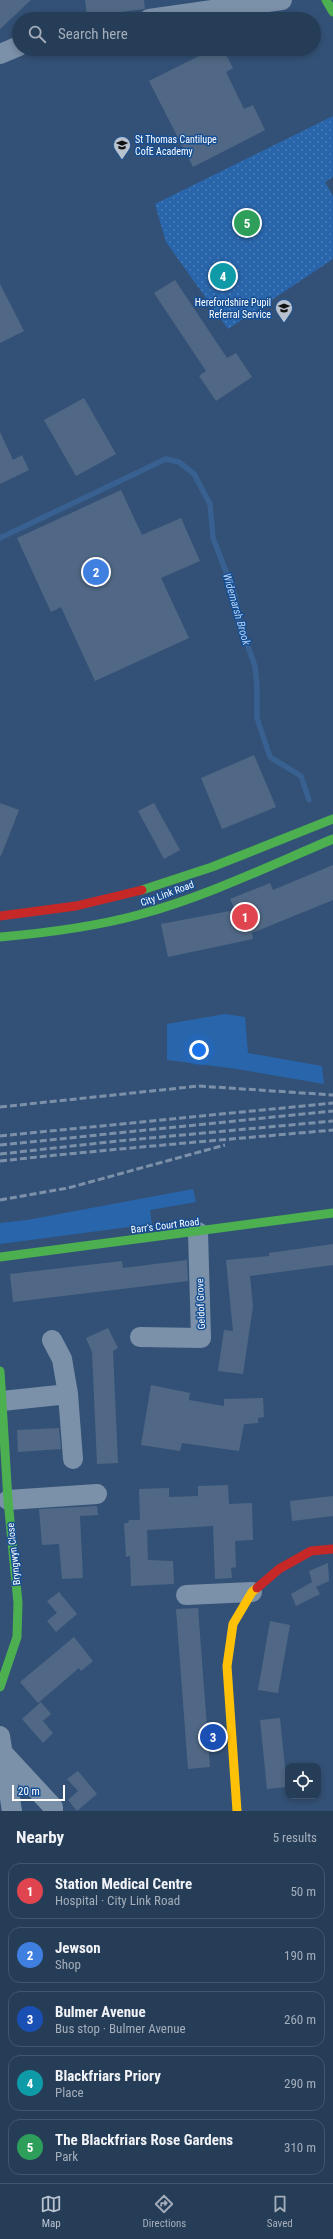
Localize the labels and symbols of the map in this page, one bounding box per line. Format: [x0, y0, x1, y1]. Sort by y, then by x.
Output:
place label: St Thomas Cantilupe CofE Academy [135, 134, 217, 157]
school or university icon: St Thomas Cantilupe CofE Academy [112, 135, 132, 160]
pin: 5 [234, 208, 260, 238]
pin: 4 [210, 261, 236, 291]
place label: Herefordshire Pupil Referral Service [195, 297, 271, 320]
school or university icon: Herefordshire Pupil Referral Service [274, 298, 294, 323]
pin: 2 [83, 557, 109, 587]
water label: Widemarsh Brook [220, 572, 253, 647]
street label: City Link Road [139, 879, 195, 908]
pin: 1 [232, 902, 258, 932]
your location [189, 1040, 209, 1060]
street label: Barr's Court Road [130, 1216, 200, 1235]
street label: Geldof Grove [194, 1278, 207, 1330]
street label: Bryngwyn Close [5, 1522, 22, 1586]
pin: 3 [200, 1722, 226, 1752]
scale bar [12, 1783, 65, 1802]

